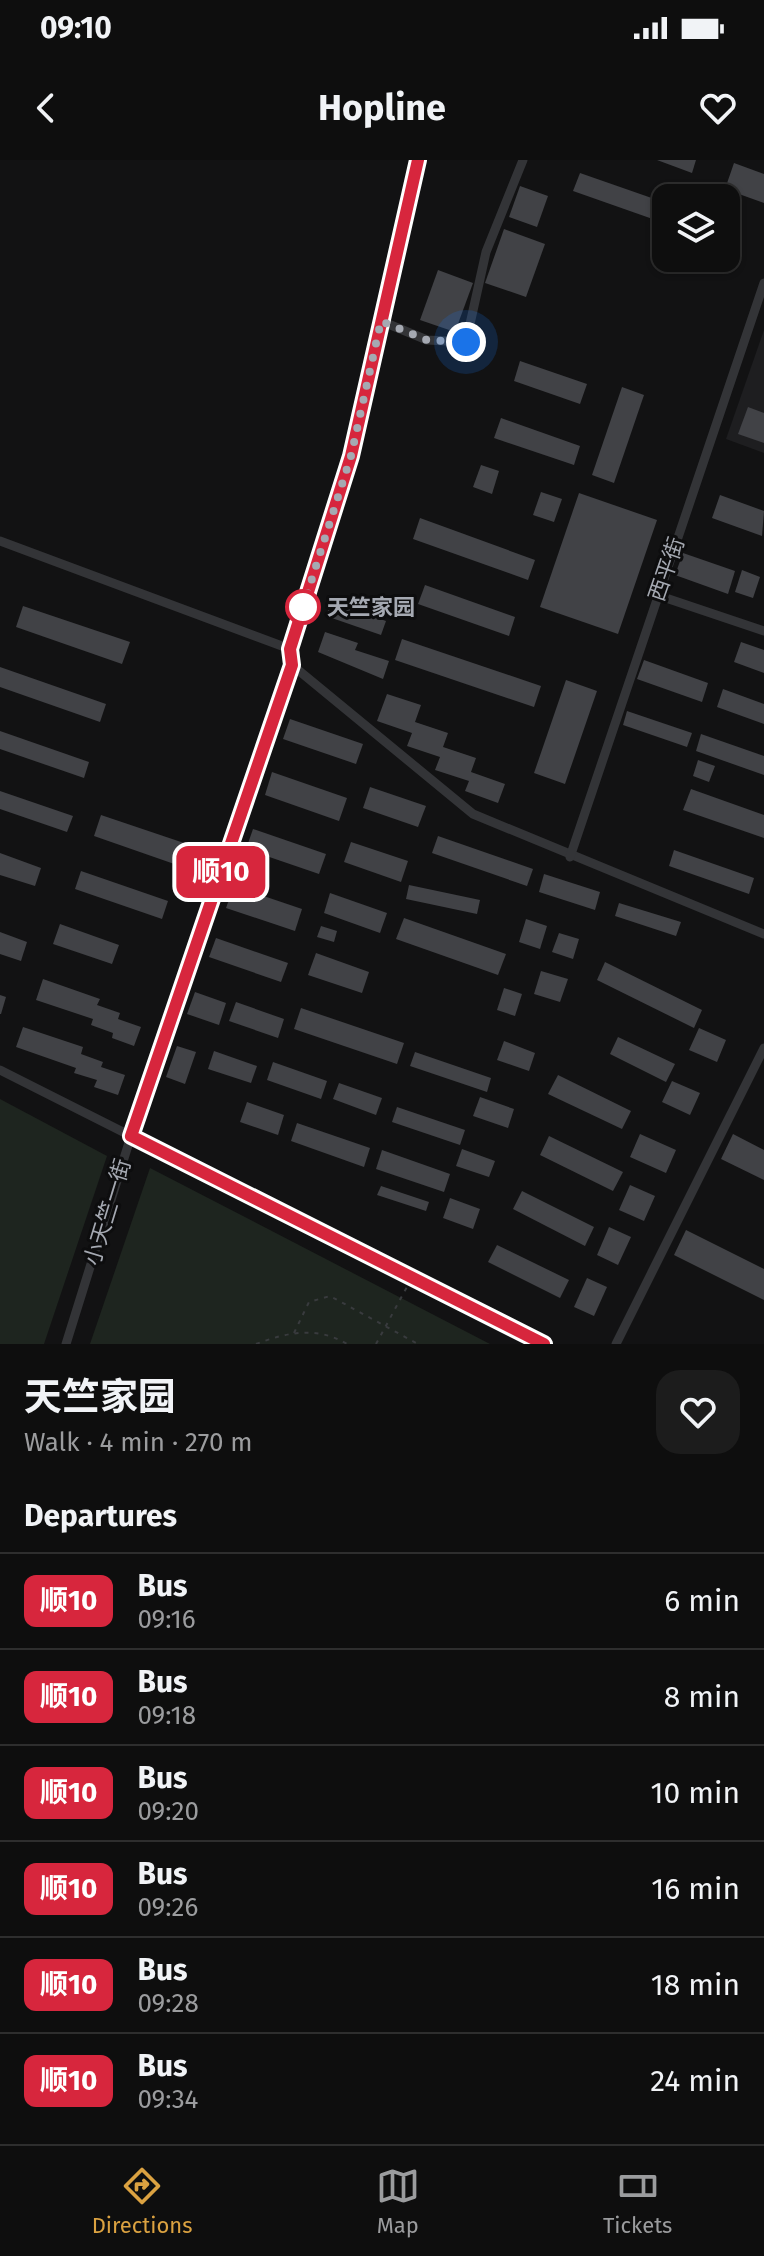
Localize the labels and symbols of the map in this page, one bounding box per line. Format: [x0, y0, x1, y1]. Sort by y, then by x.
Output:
your location [446, 322, 486, 362]
street label: 西平街 [643, 534, 690, 605]
marker: 天竺家园 [286, 590, 320, 624]
place label: 天竺家园 [327, 594, 415, 621]
line badge: 顺10 [175, 846, 267, 898]
street label: 小天竺一街 [78, 1156, 136, 1269]

